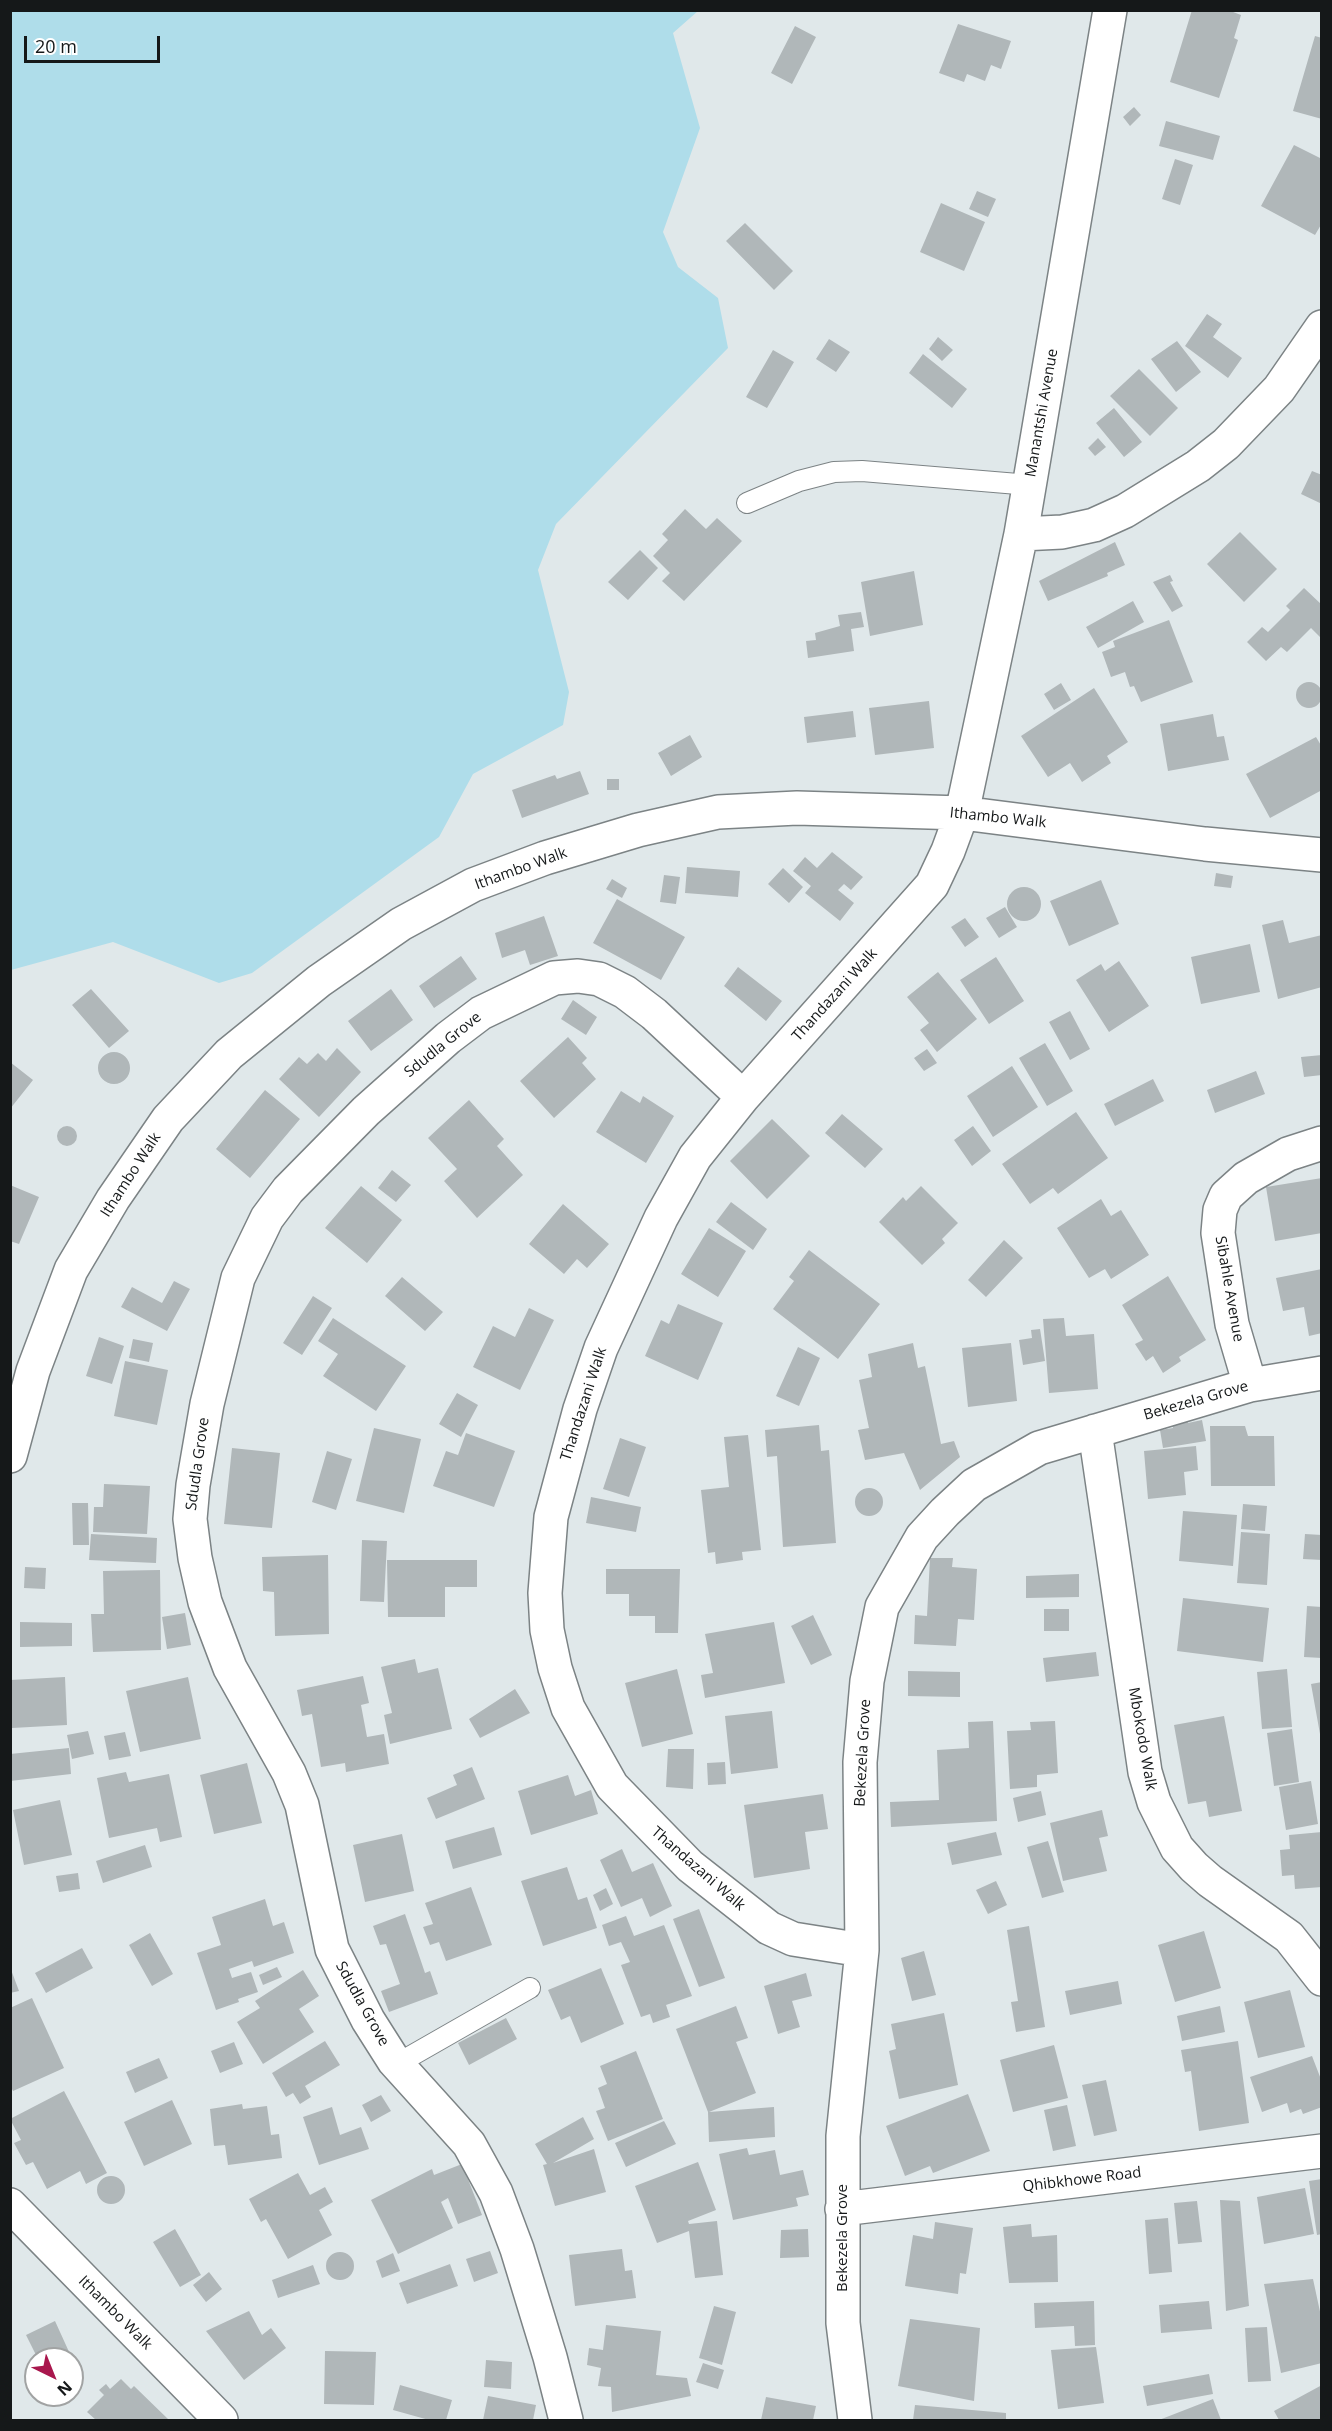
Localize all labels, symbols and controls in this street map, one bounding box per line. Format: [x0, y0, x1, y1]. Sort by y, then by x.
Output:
scale bar [27, 24, 164, 62]
text: 20 m [35, 34, 77, 58]
street label: Manantshi Avenue [1022, 347, 1062, 479]
street label: Ithambo Walk [949, 804, 1047, 832]
street label: Ithambo Walk [472, 844, 570, 894]
street label: Thandazani Walk [789, 945, 881, 1045]
street label: Sdudla Grove [401, 1008, 485, 1082]
street label: Ithambo Walk [97, 1129, 165, 1221]
street label: Sibahle Avenue [1211, 1235, 1247, 1343]
street label: Thandazani Walk [557, 1345, 611, 1463]
street label: Bekezela Grove [1142, 1377, 1250, 1425]
street label: Sdudla Grove [183, 1416, 213, 1512]
street label: Mbokodo Walk [1124, 1686, 1160, 1792]
street label: Bekezela Grove [851, 1699, 875, 1807]
street label: Thandazani Walk [647, 1823, 749, 1915]
street label: Sdudla Grove [331, 1959, 393, 2049]
street label: Qhibkhowe Road [1022, 2164, 1142, 2196]
street label: Bekezela Grove [834, 2184, 852, 2292]
street label: Ithambo Walk [74, 2272, 156, 2354]
north arrow [24, 2347, 84, 2407]
text: N [53, 2376, 77, 2401]

